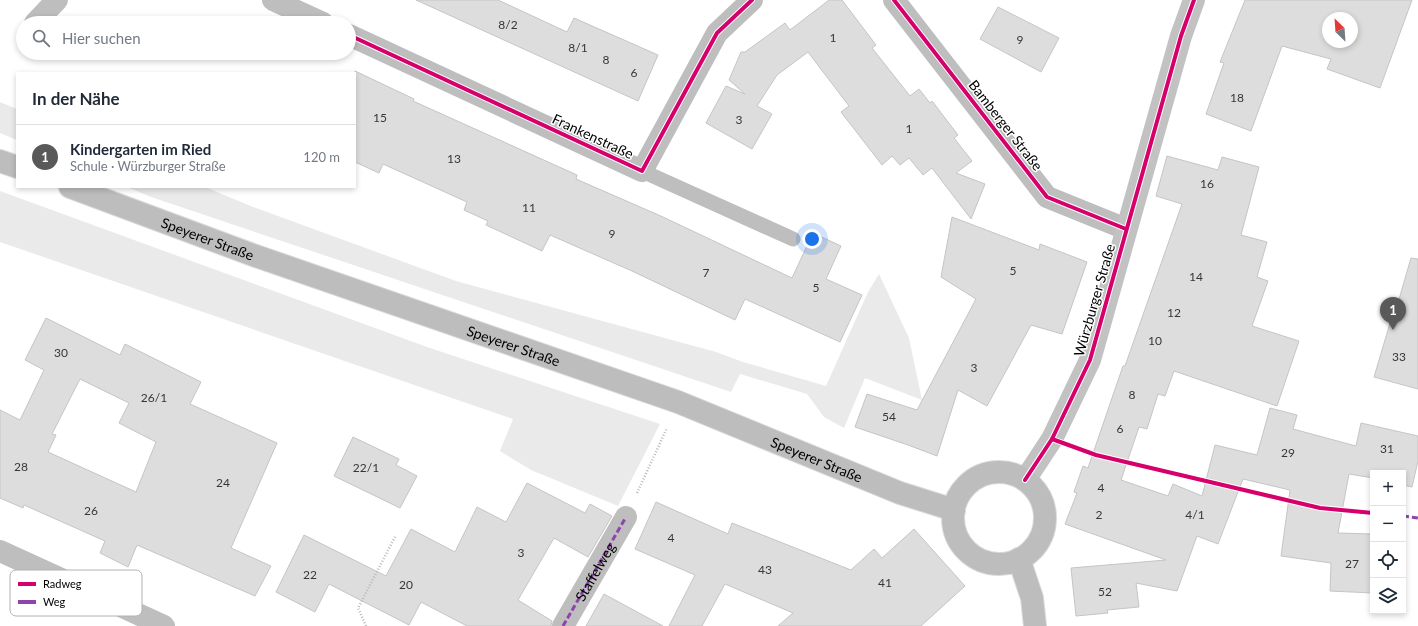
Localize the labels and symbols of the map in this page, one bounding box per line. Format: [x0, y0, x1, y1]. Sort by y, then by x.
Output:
north arrow [1322, 12, 1358, 48]
house number: 8/2 [498, 17, 518, 32]
house number: 1 [830, 30, 837, 45]
house number: 9 [1017, 32, 1024, 47]
house number: 8/1 [568, 40, 588, 55]
house number: 8 [603, 52, 610, 67]
house number: 6 [631, 65, 638, 80]
street label: Bamberger Straße [965, 76, 1047, 174]
house number: 18 [1230, 90, 1244, 105]
house number: 15 [373, 110, 387, 125]
street label: Frankenstraße [550, 110, 636, 162]
house number: 3 [736, 112, 743, 127]
house number: 1 [906, 121, 913, 136]
house number: 13 [447, 151, 461, 166]
house number: 16 [1200, 176, 1214, 191]
house number: 11 [522, 200, 536, 215]
street label: Speyerer Straße [159, 213, 256, 263]
house number: 9 [609, 226, 616, 241]
your location [802, 229, 822, 249]
street label: Würzburger Straße [1070, 242, 1118, 358]
house number: 5 [1010, 263, 1017, 278]
house number: 7 [703, 265, 710, 280]
house number: 14 [1189, 269, 1203, 284]
house number: 5 [813, 280, 820, 295]
pin: 1 [1380, 297, 1406, 330]
house number: 12 [1167, 305, 1181, 320]
street label: Speyerer Straße [465, 321, 562, 369]
house number: 10 [1148, 333, 1162, 348]
house number: 30 [54, 345, 68, 360]
house number: 33 [1392, 349, 1406, 364]
house number: 3 [971, 360, 978, 375]
house number: 8 [1129, 387, 1136, 402]
house number: 26/1 [141, 390, 167, 405]
house number: 54 [882, 409, 896, 424]
house number: 6 [1117, 421, 1124, 436]
street label: Speyerer Straße [769, 433, 865, 485]
house number: 31 [1380, 441, 1394, 456]
house number: 29 [1281, 445, 1295, 460]
house number: 28 [14, 459, 28, 474]
house number: 22/1 [353, 460, 379, 475]
house number: 24 [216, 475, 230, 490]
house number: 4 [1098, 480, 1105, 495]
house number: 26 [84, 503, 98, 518]
house number: 2 [1096, 507, 1103, 522]
house number: 4/1 [1185, 507, 1205, 522]
house number: 4 [668, 530, 675, 545]
street label: Staffelweg [571, 539, 618, 604]
house number: 3 [518, 545, 525, 560]
house number: 27 [1345, 556, 1359, 571]
house number: 43 [758, 562, 772, 577]
house number: 22 [303, 567, 317, 582]
legend [10, 570, 142, 616]
house number: 41 [878, 575, 892, 590]
text: Radweg [43, 577, 82, 590]
house number: 20 [399, 577, 413, 592]
house number: 52 [1098, 584, 1112, 599]
text: Weg [43, 595, 66, 608]

